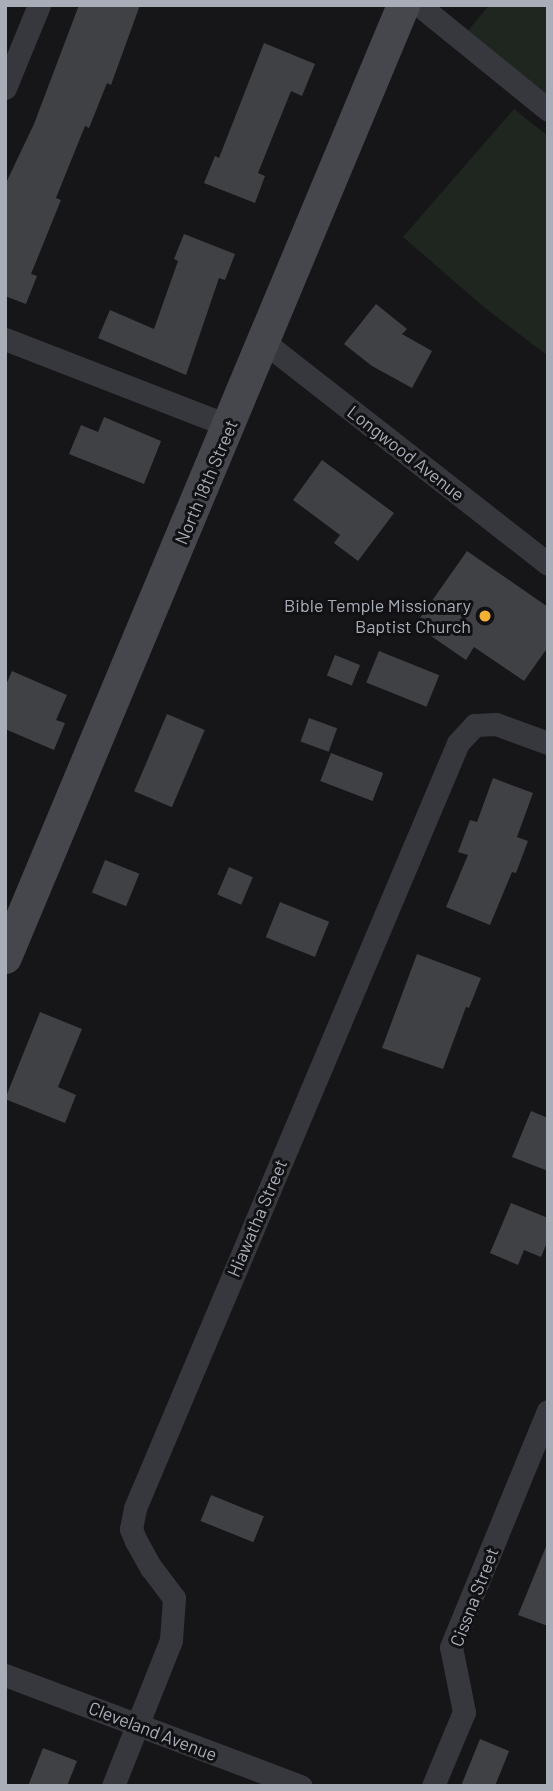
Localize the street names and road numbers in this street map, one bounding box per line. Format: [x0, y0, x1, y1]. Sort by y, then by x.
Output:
street label: Longwood Avenue [343, 401, 469, 505]
street label: North 18th Street [170, 416, 242, 548]
street label: Hiawatha Street [223, 1156, 291, 1280]
street label: Cissna Street [445, 1544, 503, 1650]
street label: Cleveland Avenue [86, 1697, 220, 1765]

